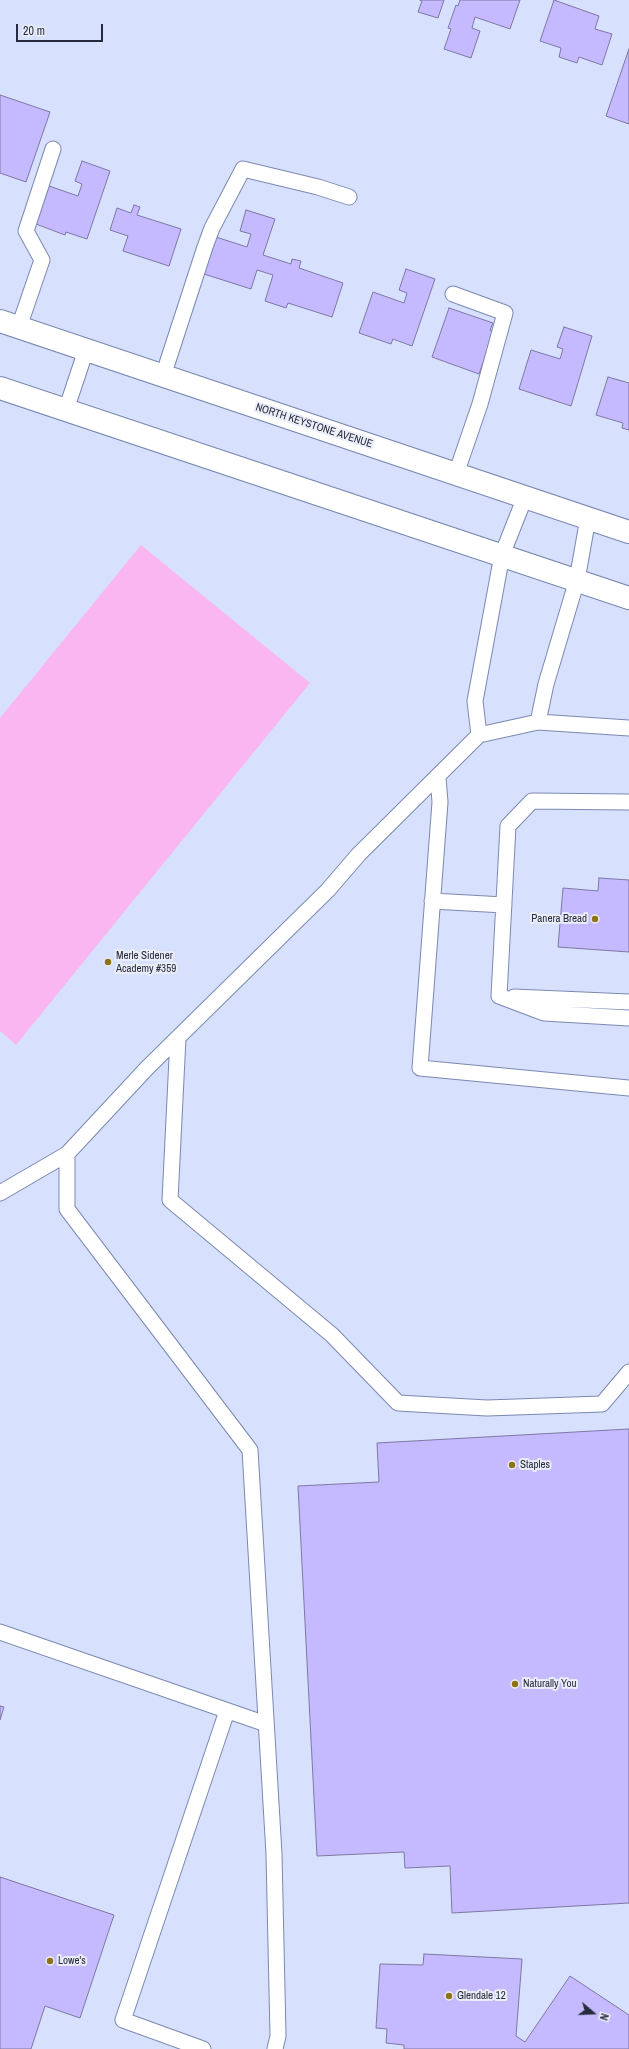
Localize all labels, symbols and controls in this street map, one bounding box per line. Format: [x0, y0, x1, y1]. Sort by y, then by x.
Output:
scale bar [18, 16, 105, 42]
text: 20 m [23, 23, 45, 39]
street label: NORTH KEYSTONE AVENUE [254, 401, 374, 451]
place label: Panera Bread [531, 912, 587, 926]
marker: Panera Bread [590, 914, 600, 924]
place label: Merle Sidener Academy #359 [116, 949, 176, 975]
marker: Merle Sidener Academy #359 [103, 957, 113, 967]
place label: Staples [520, 1458, 550, 1472]
marker: Staples [507, 1460, 517, 1470]
place label: Naturally You [523, 1677, 576, 1691]
marker: Naturally You [510, 1679, 520, 1689]
place label: Lowe's [58, 1954, 86, 1968]
marker: Lowe's [45, 1956, 55, 1966]
place label: Glendale 12 [457, 1989, 506, 2003]
marker: Glendale 12 [444, 1991, 454, 2001]
north arrow [573, 1993, 613, 2033]
text: N [597, 2012, 612, 2022]

